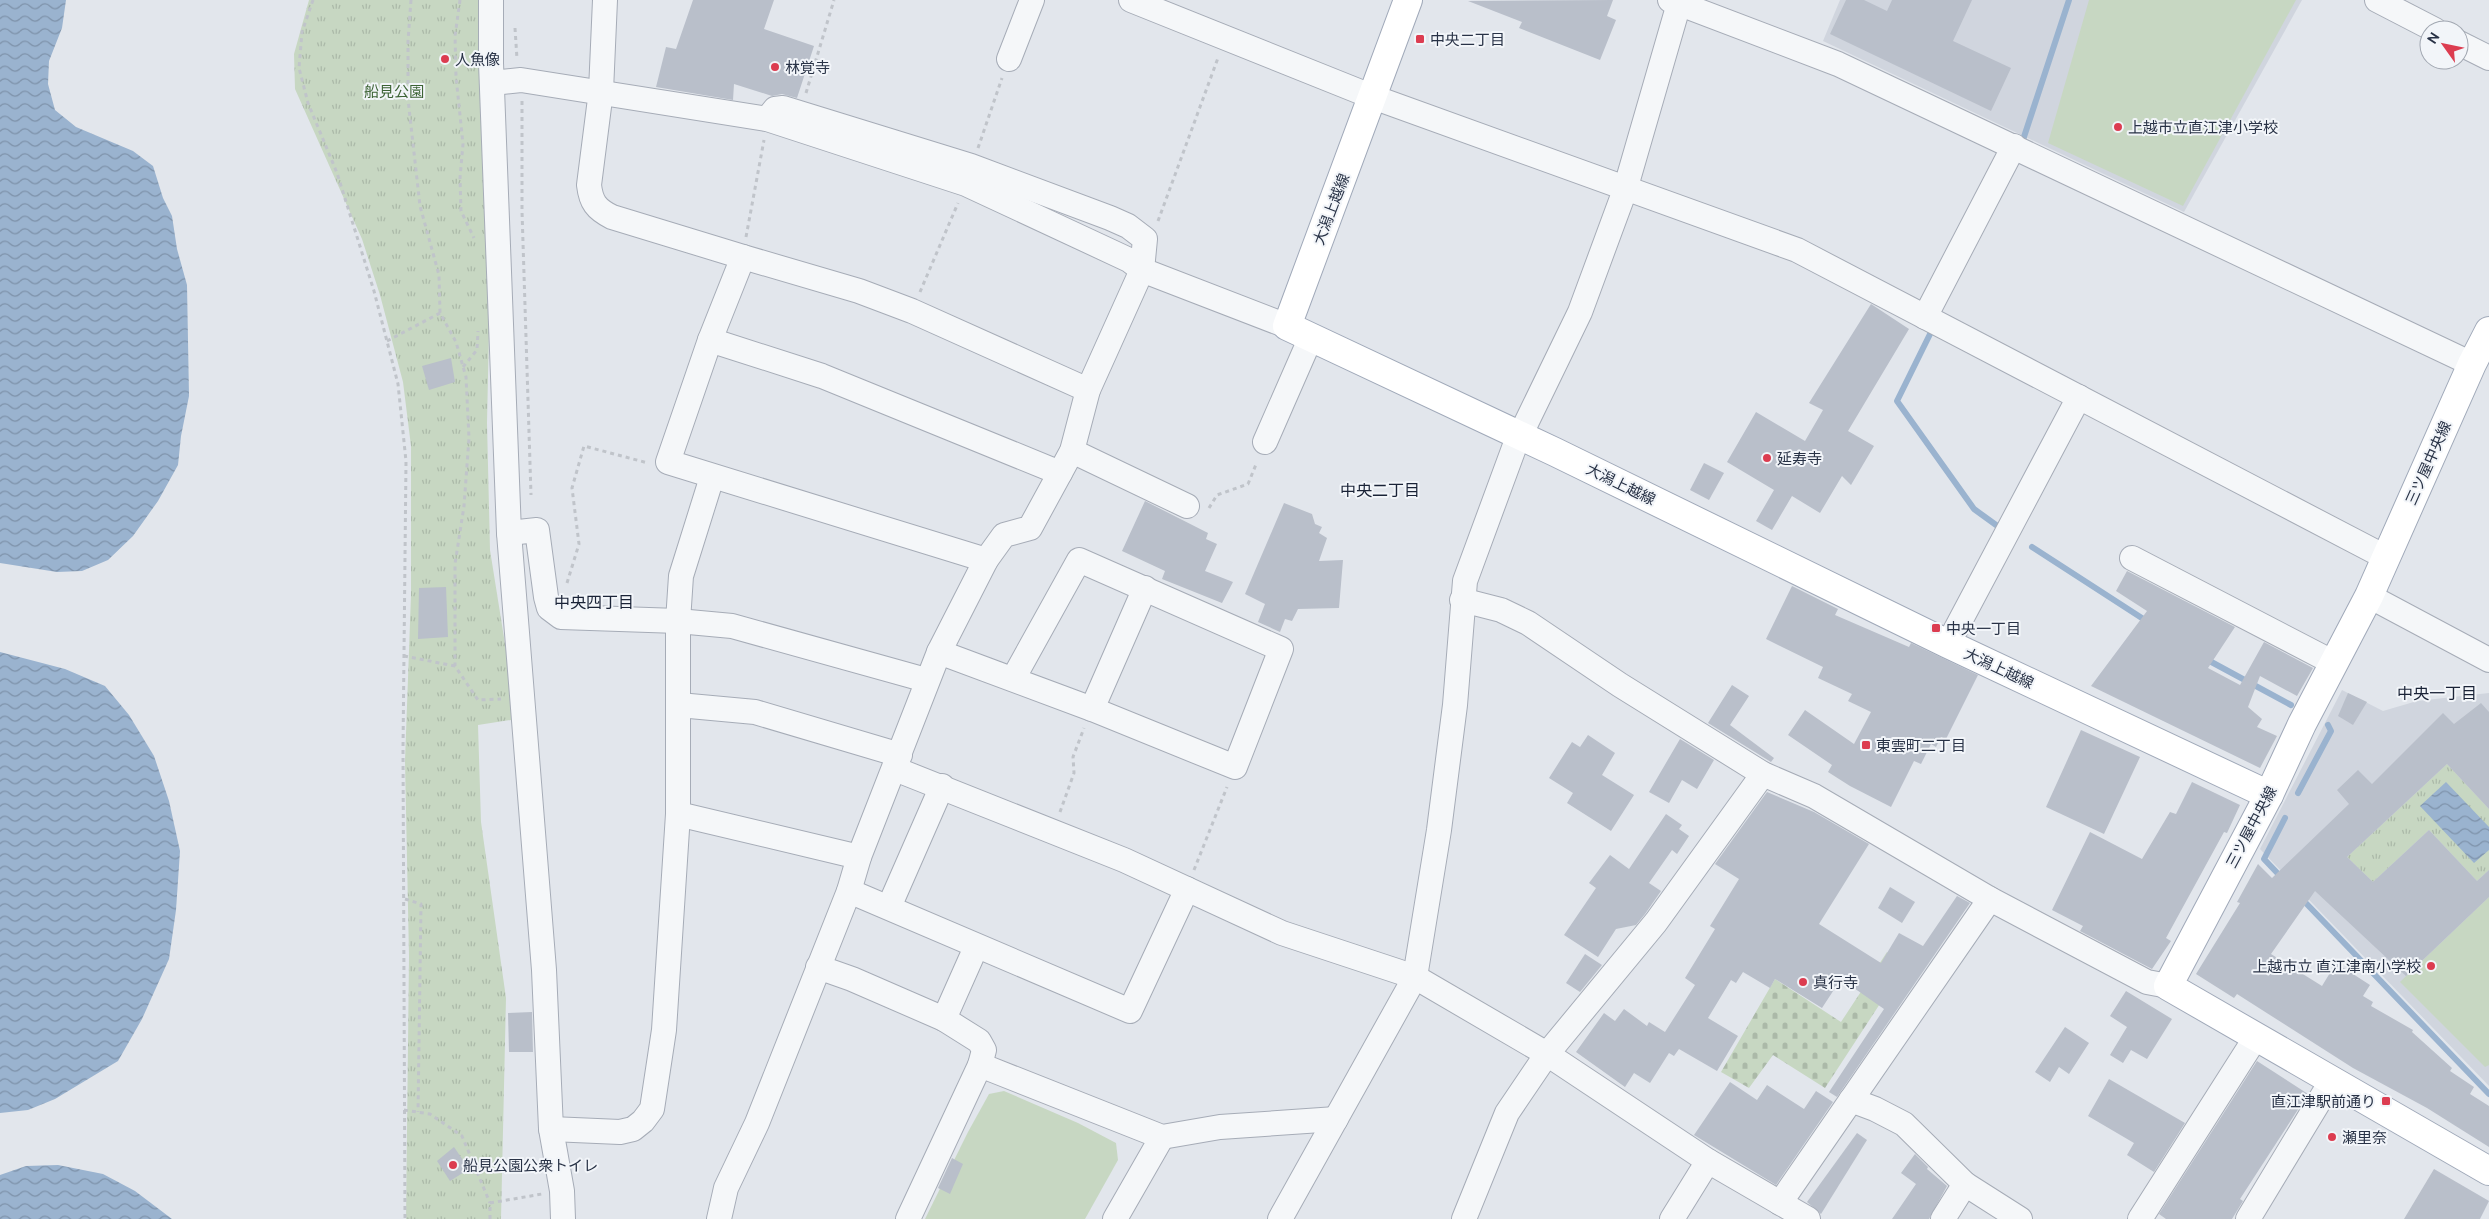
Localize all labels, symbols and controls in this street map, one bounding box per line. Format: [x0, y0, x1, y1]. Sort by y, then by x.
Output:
north arrow [2419, 20, 2469, 70]
text: N [2424, 29, 2443, 47]
place label: 中央二丁目 [1430, 31, 1505, 48]
marker: 中央二丁目 [1414, 33, 1426, 45]
place label: 人魚像 [455, 51, 500, 68]
marker: 人魚像 [439, 53, 451, 65]
place label: 林覚寺 [785, 59, 830, 76]
marker: 林覚寺 [769, 61, 781, 73]
park label: 船見公園 [364, 83, 424, 100]
place label: 上越市立直江津小学校 [2128, 119, 2278, 136]
marker: 上越市立直江津小学校 [2112, 121, 2124, 133]
street label: 大潟上越線 [1310, 171, 1352, 247]
street label: 三ツ屋中央線 [2402, 418, 2454, 508]
place label: 延寿寺 [1777, 450, 1822, 467]
marker: 延寿寺 [1761, 452, 1773, 464]
street label: 大潟上越線 [1584, 460, 1658, 508]
district label: 中央二丁目 [1340, 481, 1420, 499]
district label: 中央四丁目 [554, 593, 634, 611]
place label: 中央一丁目 [1946, 620, 2021, 637]
marker: 中央一丁目 [1930, 622, 1942, 634]
street label: 大潟上越線 [1961, 644, 2037, 692]
district label: 中央一丁目 [2397, 684, 2477, 702]
place label: 東雲町二丁目 [1876, 737, 1966, 754]
marker: 東雲町二丁目 [1860, 739, 1872, 751]
street label: 三ツ屋中央線 [2222, 783, 2280, 871]
place label: 上越市立 直江津南小学校 [2253, 958, 2421, 975]
marker: 上越市立 直江津南小学校 [2425, 960, 2437, 972]
place label: 真行寺 [1813, 974, 1858, 991]
marker: 真行寺 [1797, 976, 1809, 988]
place label: 直江津駅前通り [2271, 1093, 2376, 1110]
marker: 直江津駅前通り [2380, 1095, 2392, 1107]
place label: 瀬里奈 [2342, 1129, 2387, 1146]
marker: 瀬里奈 [2326, 1131, 2338, 1143]
place label: 船見公園公衆トイレ [463, 1157, 598, 1174]
marker: 船見公園公衆トイレ [447, 1159, 459, 1171]

